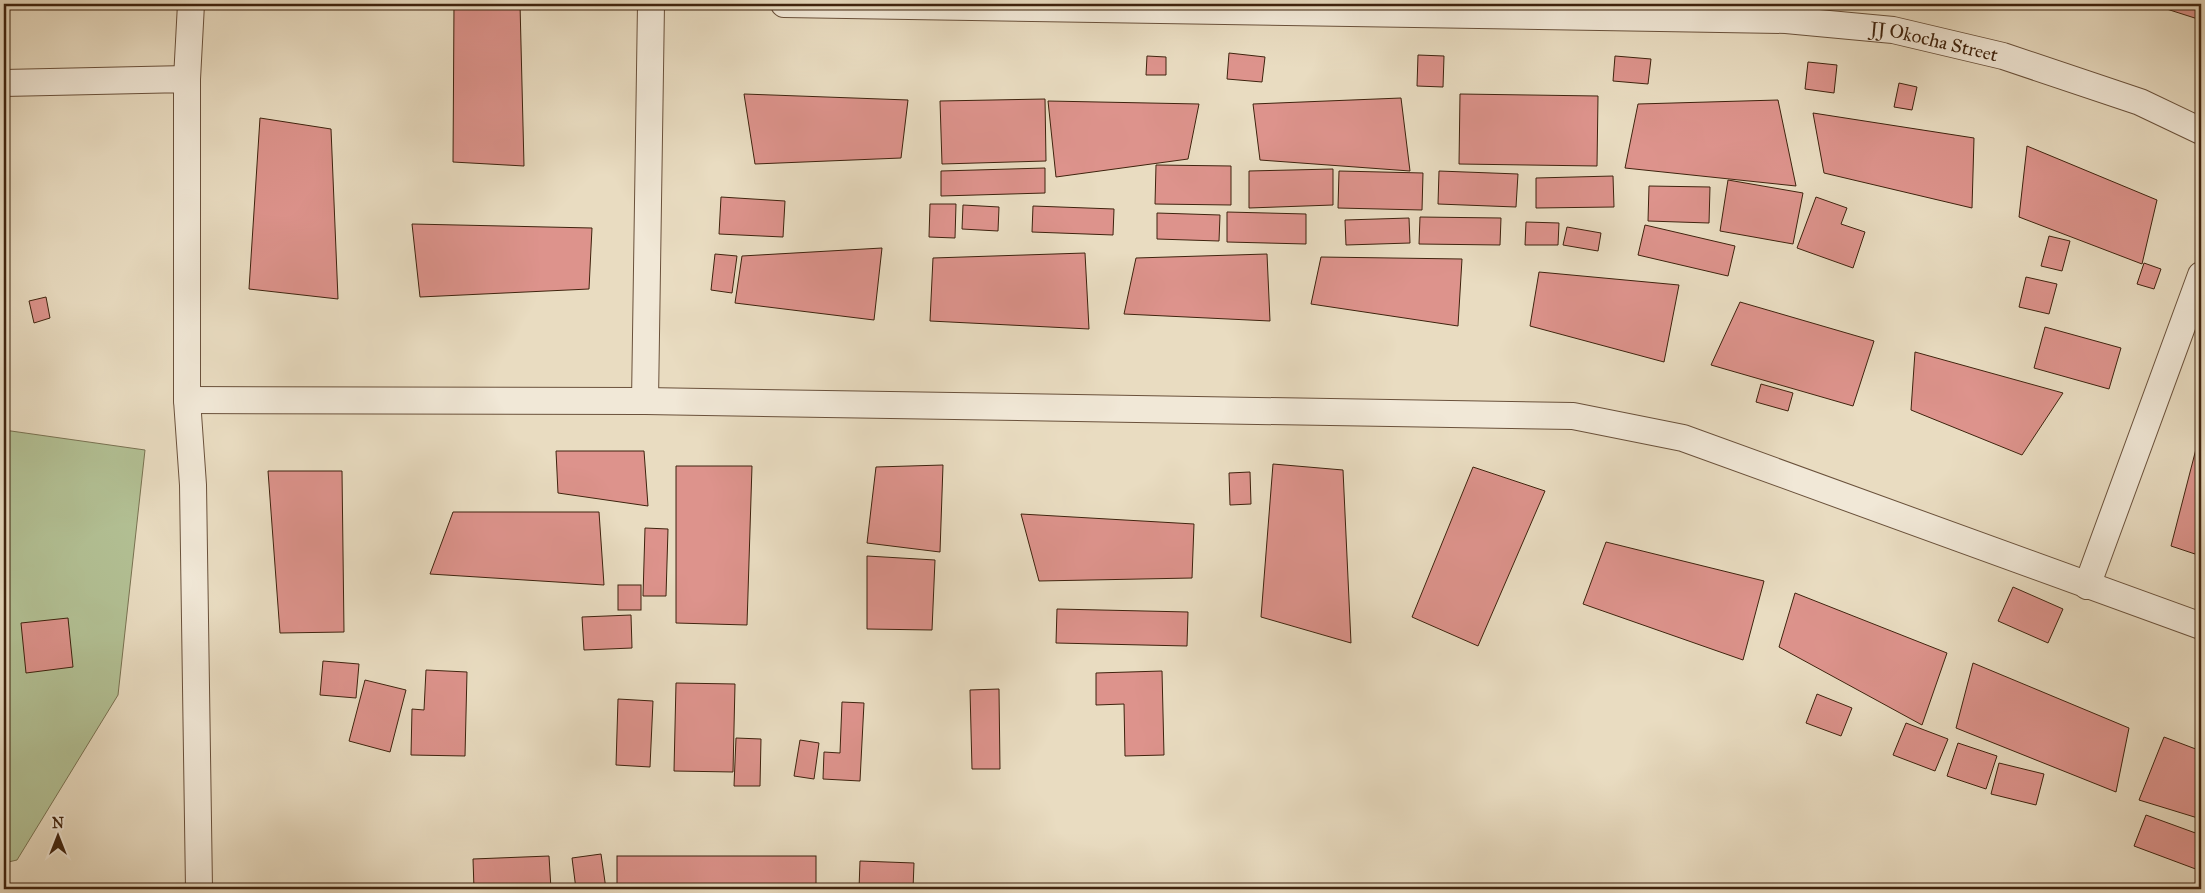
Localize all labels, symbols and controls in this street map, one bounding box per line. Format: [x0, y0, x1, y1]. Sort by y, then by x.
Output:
street label: JJ Okocha Street [1867, 17, 2000, 66]
north arrow [32, 810, 82, 860]
text: N [52, 815, 64, 832]

